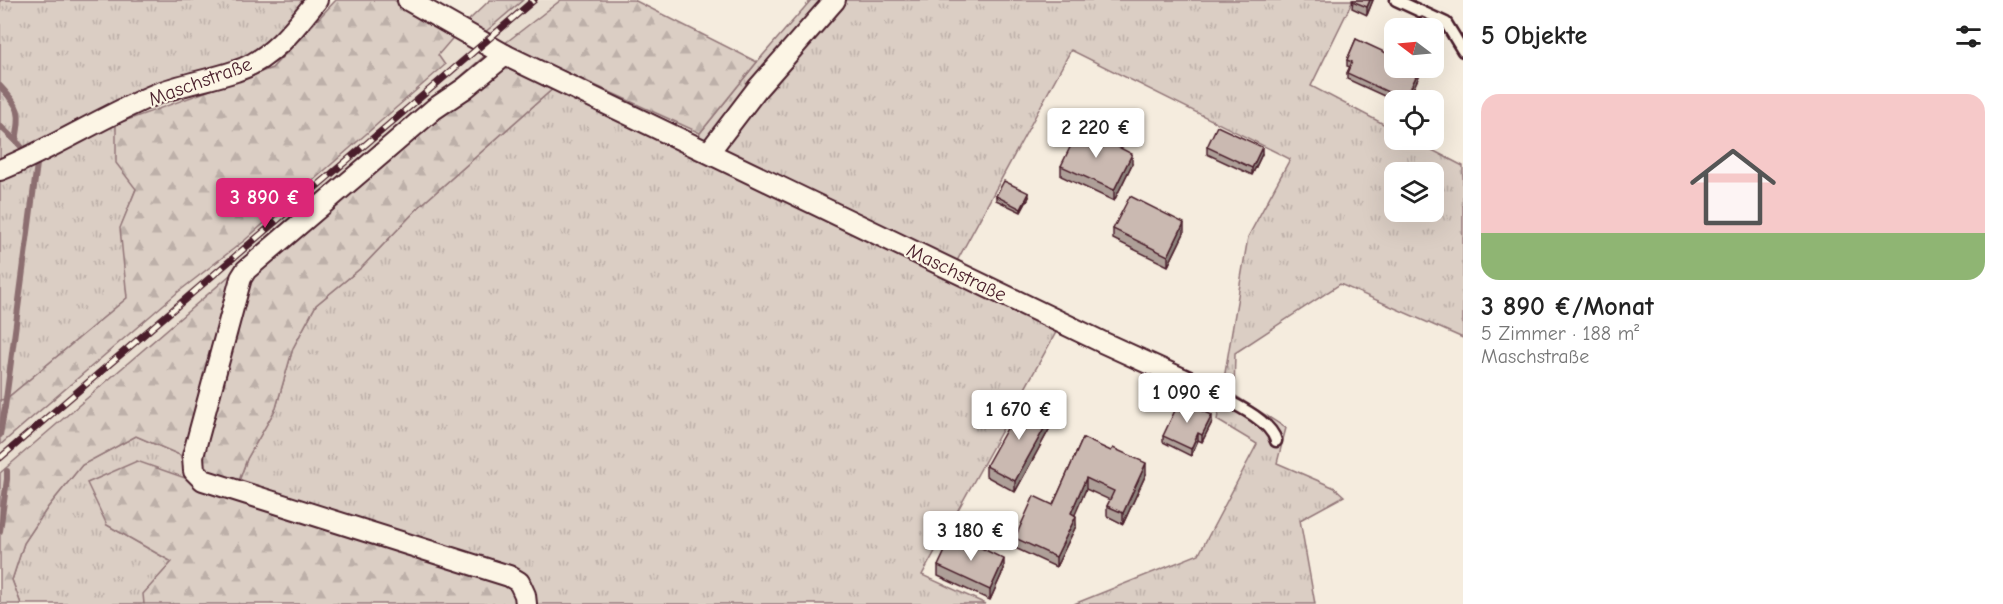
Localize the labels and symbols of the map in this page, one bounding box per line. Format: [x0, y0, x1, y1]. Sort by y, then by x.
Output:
north arrow [1384, 18, 1444, 78]
street label: Maschstraße [145, 52, 255, 111]
pin: 2 220 € [1041, 108, 1151, 159]
pin: 3 890 € [210, 178, 320, 229]
street label: Maschstraße [903, 238, 1010, 306]
pin: 1 090 € [1132, 373, 1242, 424]
pin: 1 670 € [964, 390, 1074, 441]
pin: 3 180 € [916, 511, 1026, 562]

